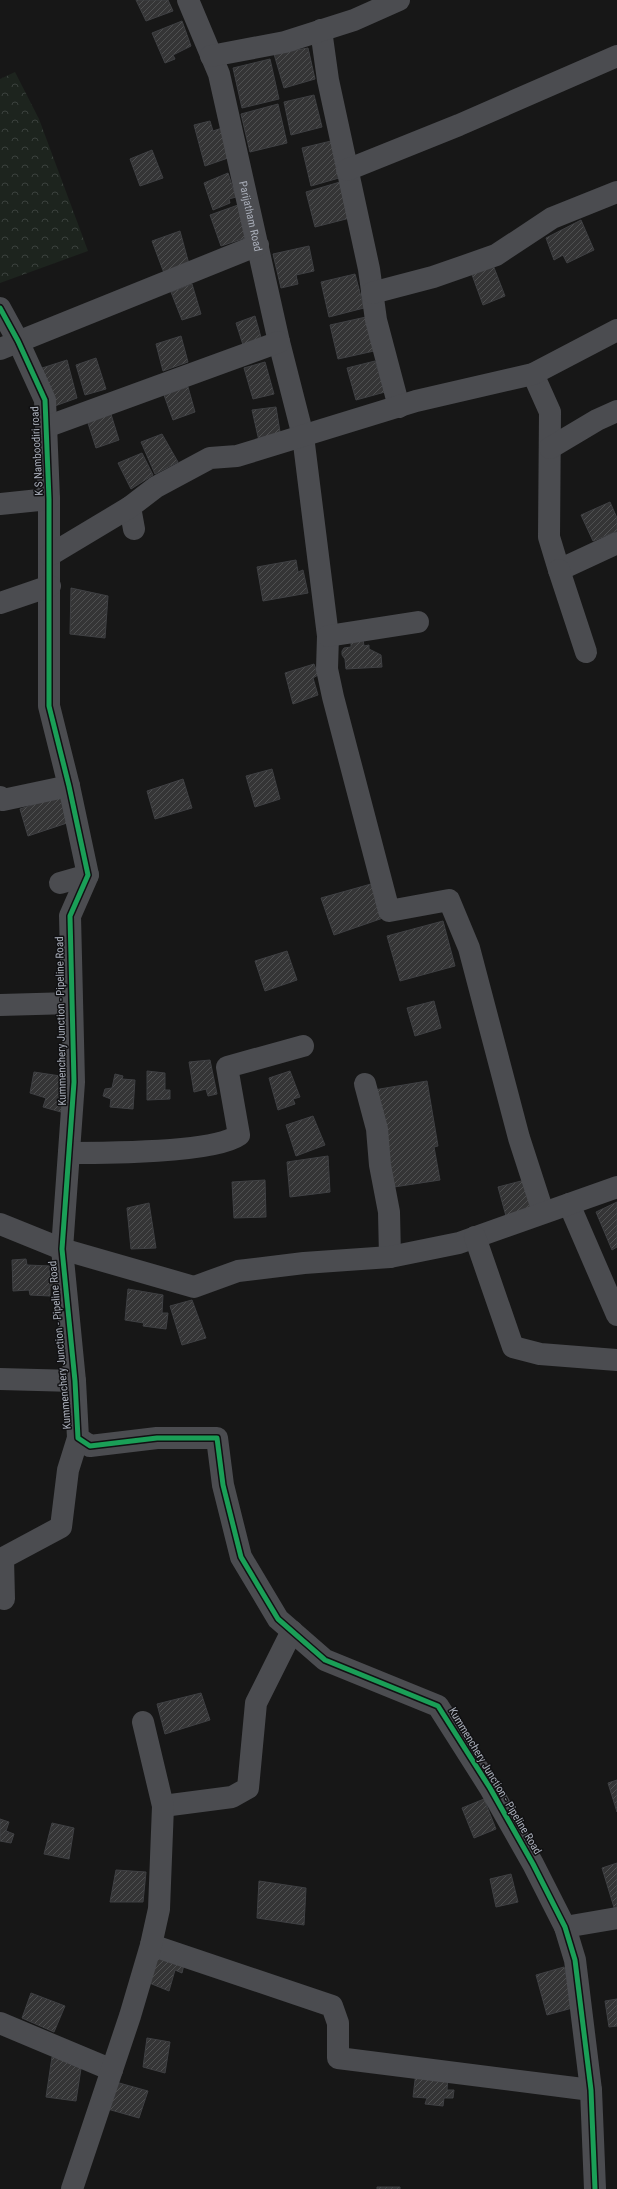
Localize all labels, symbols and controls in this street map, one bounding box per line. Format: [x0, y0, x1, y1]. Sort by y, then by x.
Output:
street label: Parijatham Road [237, 180, 265, 253]
street label: K S Namboodiri road [28, 406, 46, 496]
street label: Kummenchery Junction - Pipeline Road [53, 936, 69, 1106]
street label: Kummenchery Junction - Pipeline Road [46, 1260, 74, 1430]
street label: Kummenchery Junction - Pipeline Road [446, 1705, 544, 1857]

